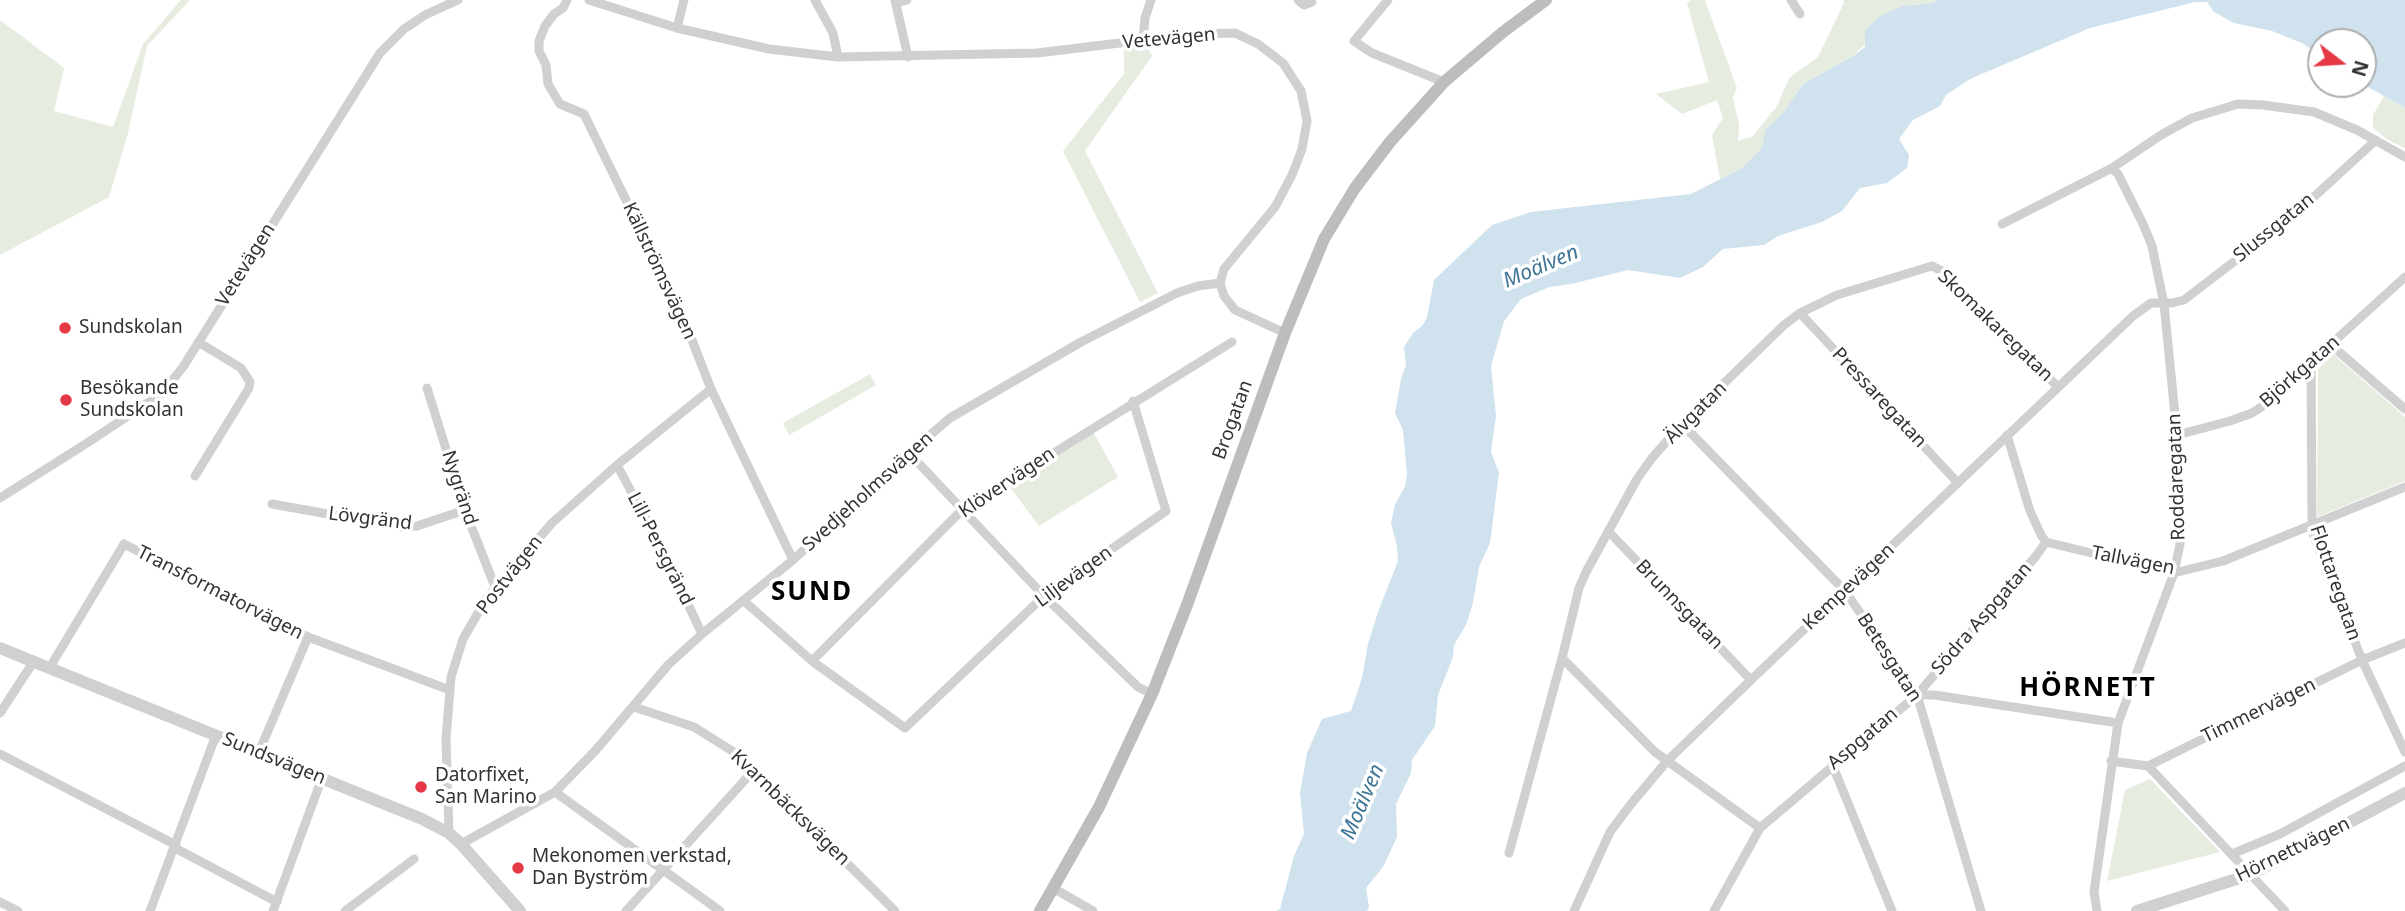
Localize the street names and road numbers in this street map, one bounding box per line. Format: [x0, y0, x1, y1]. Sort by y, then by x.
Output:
street label: Vetevägen [1121, 24, 1217, 54]
street label: Slussgatan [2229, 189, 2319, 267]
street label: Källströmsvägen [617, 199, 701, 343]
street label: Vetevägen [212, 219, 280, 311]
street label: Skomakaregatan [1933, 265, 2057, 387]
street label: Björkgatan [2255, 331, 2345, 413]
street label: Pressaregatan [1827, 343, 1931, 453]
street label: Brogatan [1208, 377, 1258, 463]
street label: Älvgatan [1660, 377, 1732, 449]
street label: Roddaregatan [2163, 413, 2191, 541]
street label: Svedjeholmsvägen [798, 427, 938, 557]
street label: Klövervägen [955, 443, 1059, 523]
street label: Nygränd [436, 448, 482, 528]
street label: Lill-Persgränd [622, 489, 698, 609]
street label: Lövgränd [327, 503, 413, 535]
street label: Flottaregatan [2305, 522, 2365, 644]
street label: Postvägen [472, 531, 548, 619]
street label: Kempevägen [1799, 539, 1899, 635]
street label: Transformatorvägen [133, 541, 307, 645]
street label: Liljevägen [1031, 541, 1117, 613]
street label: Tallvägen [2090, 542, 2176, 580]
street label: Brunnsgatan [1630, 555, 1728, 655]
street label: Södra Aspgatan [1927, 558, 2037, 680]
street label: Betesgatan [1852, 609, 1926, 707]
street label: Timmervägen [2198, 674, 2320, 748]
street label: Aspgatan [1823, 703, 1903, 775]
street label: Sundsvägen [219, 728, 329, 790]
street label: Kvarnbäcksvägen [726, 745, 854, 871]
street label: Hörnettvägen [2232, 813, 2354, 887]

